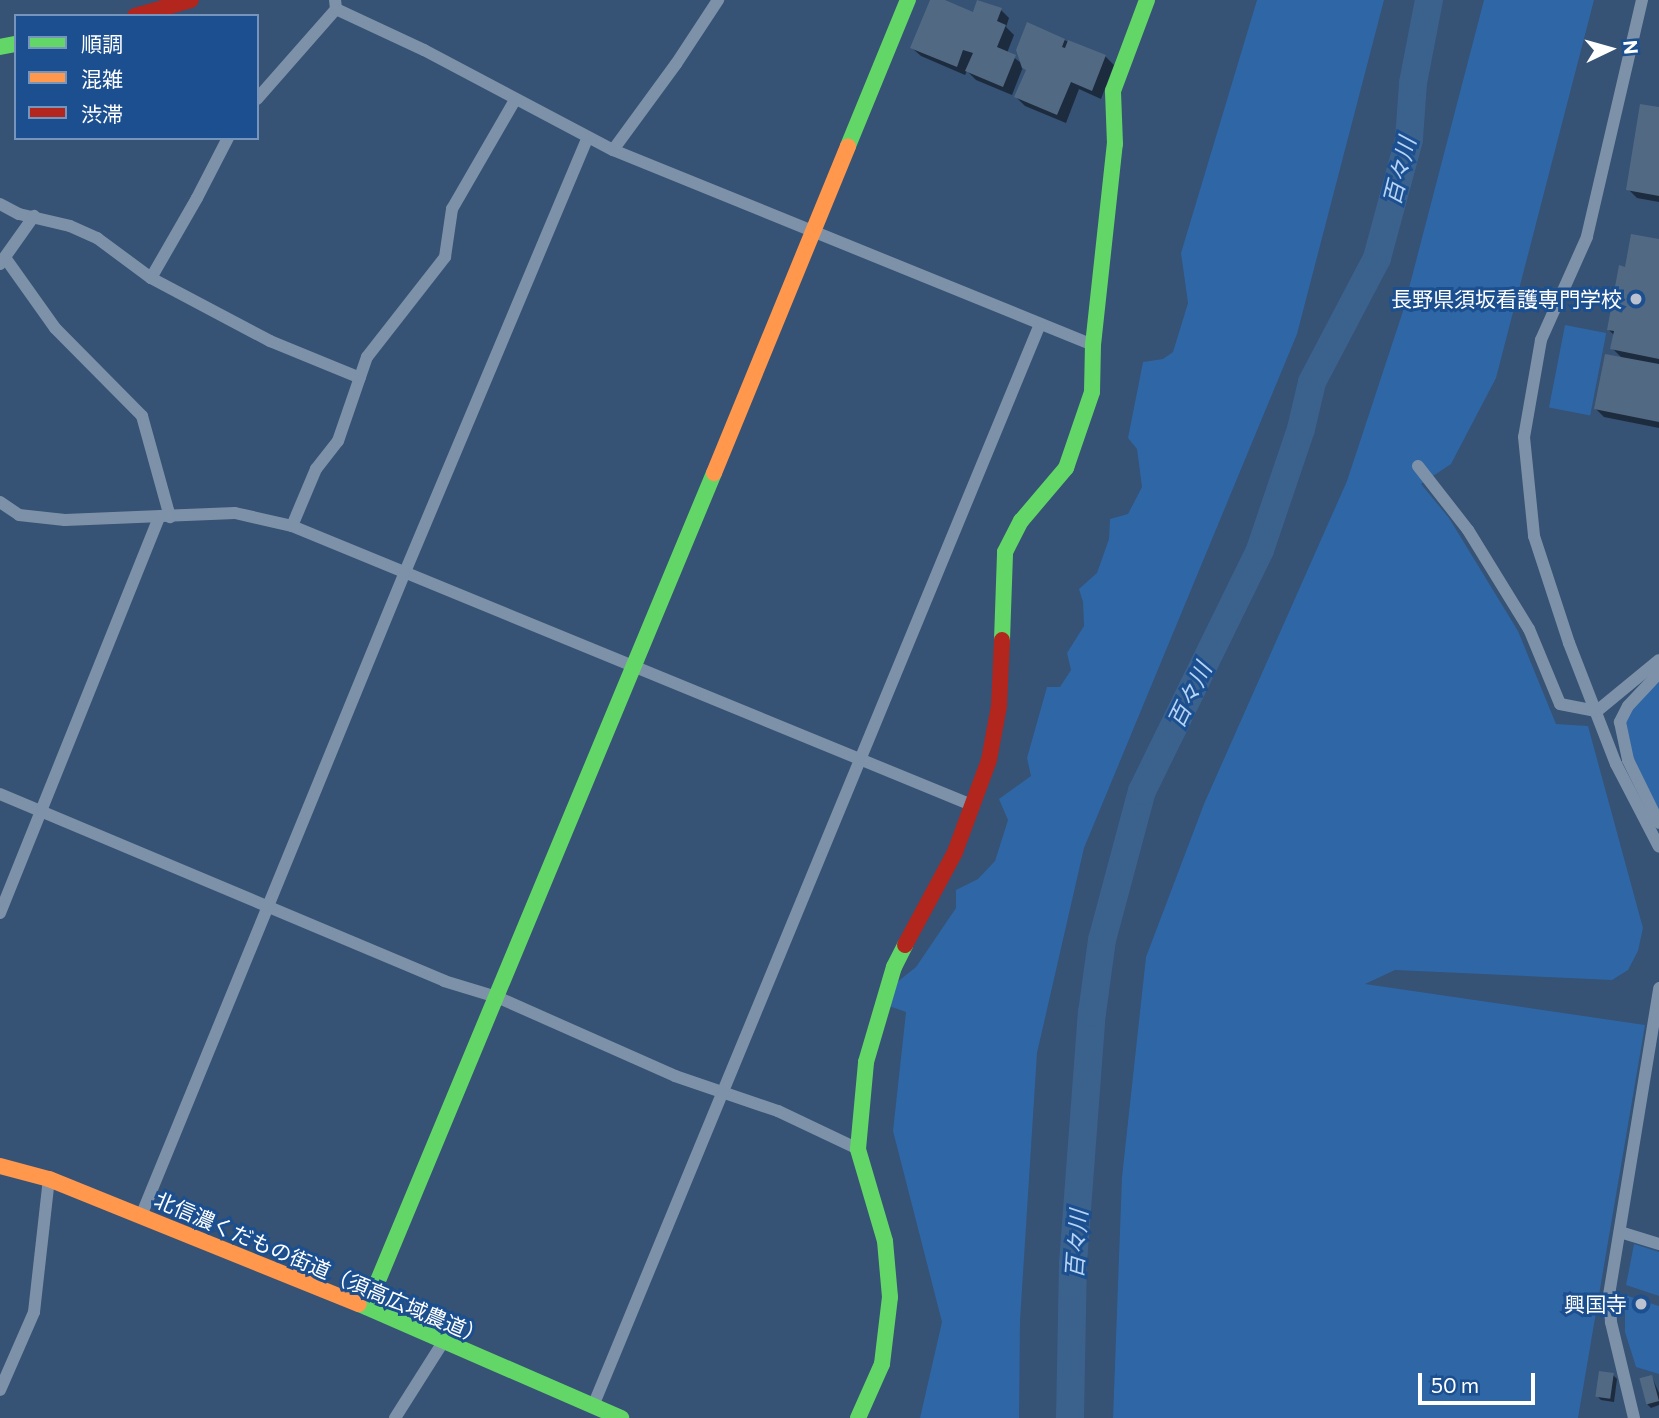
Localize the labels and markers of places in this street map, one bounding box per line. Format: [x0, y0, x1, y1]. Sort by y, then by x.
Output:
place label: 長野県須坂看護専門学校 [1391, 286, 1622, 312]
marker: 長野県須坂看護専門学校 [1628, 291, 1644, 307]
place label: 興国寺 [1564, 1291, 1627, 1317]
marker: 興国寺 [1633, 1296, 1649, 1312]

